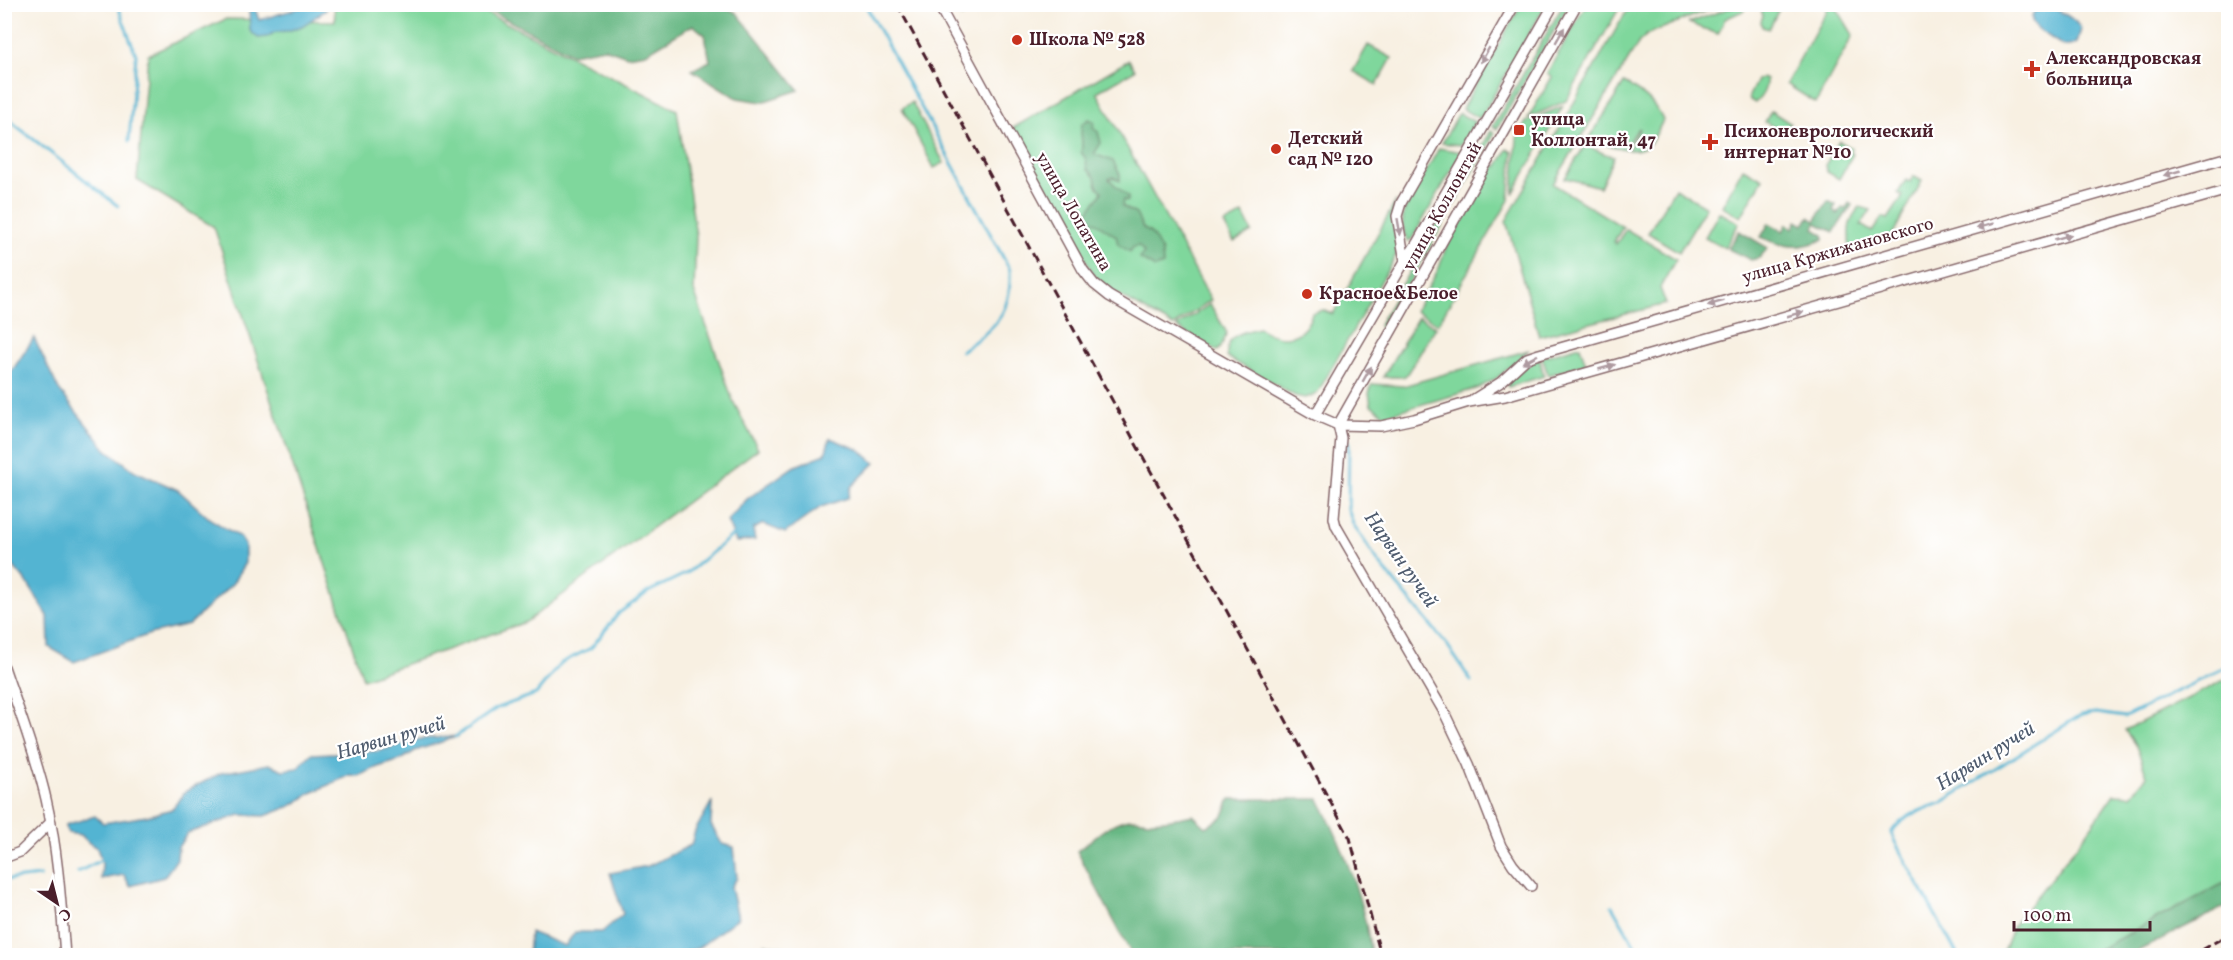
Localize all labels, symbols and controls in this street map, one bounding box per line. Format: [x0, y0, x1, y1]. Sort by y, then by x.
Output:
one-way arrow [1554, 27, 1564, 44]
place label: Школа № 528 [1029, 28, 1145, 53]
marker: Школа № 528 [1010, 33, 1024, 47]
one-way arrow [1480, 47, 1490, 64]
place label: Александровская больница [2046, 47, 2201, 93]
marker: Александровская больница [2023, 60, 2041, 78]
place label: улица Коллонтай, 47 [1531, 108, 1657, 154]
place label: Психоневрологический интернат №10 [1724, 120, 1934, 166]
marker: улица Коллонтай, 47 [1512, 123, 1526, 137]
place label: Детский сад № 120 [1288, 127, 1373, 173]
marker: Психоневрологический интернат №10 [1701, 133, 1719, 151]
street label: улица Коллонтай [1397, 138, 1489, 276]
marker: Детский сад № 120 [1269, 142, 1283, 156]
street label: улица Лопатина [1029, 148, 1117, 276]
one-way arrow [2163, 169, 2181, 178]
street label: улица Кржижановского [1739, 212, 1937, 290]
one-way arrow [1395, 218, 1404, 237]
one-way arrow [1975, 222, 1993, 231]
one-way arrow [2054, 232, 2072, 241]
place label: Красное&Белое [1319, 282, 1458, 307]
marker: Красное&Белое [1300, 287, 1314, 301]
one-way arrow [1707, 299, 1725, 308]
one-way arrow [1786, 309, 1804, 318]
one-way arrow [1521, 354, 1538, 364]
one-way arrow [1598, 362, 1617, 372]
one-way arrow [1362, 366, 1372, 383]
water label: Нарвин ручей [1356, 506, 1444, 614]
water label: Нарвин ручей [333, 710, 449, 768]
water label: Нарвин ручей [1931, 715, 2041, 799]
north arrow [27, 873, 87, 933]
scale bar [2014, 894, 2150, 932]
text: С [54, 902, 75, 926]
text: 100 m [2023, 904, 2072, 929]

